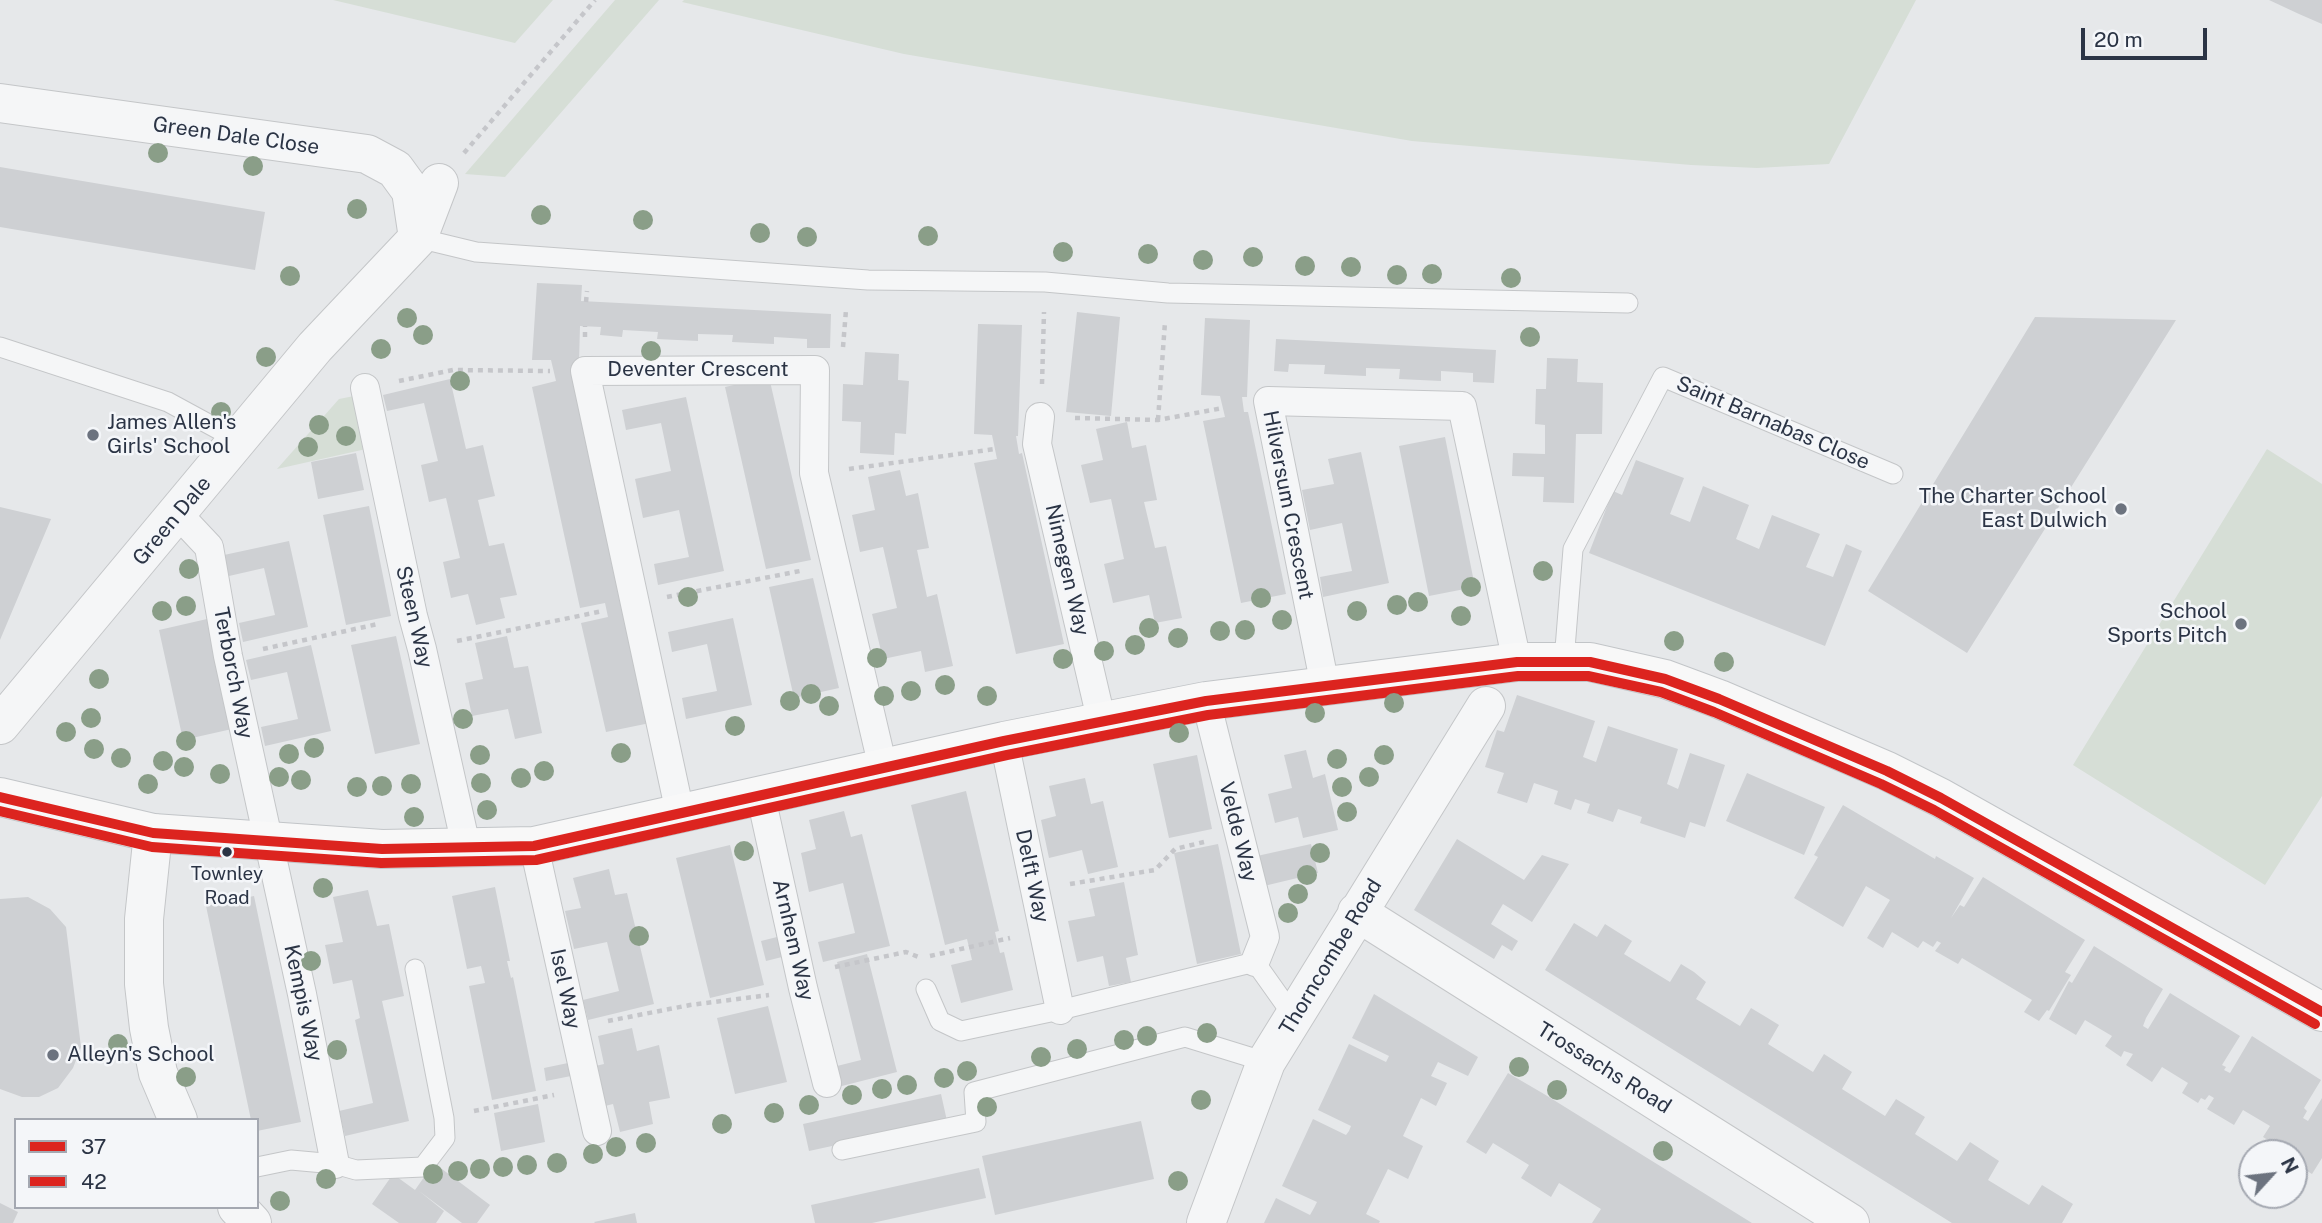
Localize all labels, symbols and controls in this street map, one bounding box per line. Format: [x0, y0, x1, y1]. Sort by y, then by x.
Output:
scale bar [2084, 14, 2210, 58]
text: 20 m [2094, 27, 2143, 52]
street label: Green Dale Close [151, 112, 321, 160]
street label: Deventer Crescent [607, 357, 789, 383]
street label: Saint Barnabas Close [1672, 371, 1874, 475]
street label: Hilversum Crescent [1257, 408, 1319, 602]
place label: James Allen's Girls' School [107, 410, 236, 460]
marker: James Allen's Girls' School [85, 427, 101, 443]
street label: Green Dale [128, 471, 216, 571]
place label: The Charter School East Dulwich [1919, 484, 2107, 534]
marker: The Charter School East Dulwich [2113, 501, 2129, 517]
street label: Nimegen Way [1040, 502, 1094, 638]
street label: Steen Way [390, 563, 438, 671]
place label: School Sports Pitch [2107, 599, 2227, 649]
street label: Terborch Way [208, 605, 258, 741]
marker: School Sports Pitch [2233, 616, 2249, 632]
street label: Velde Way [1213, 779, 1263, 885]
street label: Delft Way [1010, 827, 1054, 925]
marker: Townley Road [220, 845, 234, 859]
place label: Townley Road [191, 863, 263, 907]
street label: Thorncombe Road [1275, 874, 1387, 1040]
street label: Arnhem Way [767, 877, 819, 1003]
street label: Kempis Way [278, 942, 328, 1064]
street label: Isel Way [544, 947, 586, 1031]
street label: Trossachs Road [1532, 1017, 1676, 1119]
place label: Alleyn's School [67, 1042, 215, 1068]
marker: Alleyn's School [45, 1047, 61, 1063]
legend [14, 1118, 259, 1209]
text: 37 [81, 1134, 106, 1159]
north arrow [2238, 1139, 2308, 1209]
text: N [2277, 1154, 2303, 1177]
text: 42 [81, 1169, 107, 1194]

